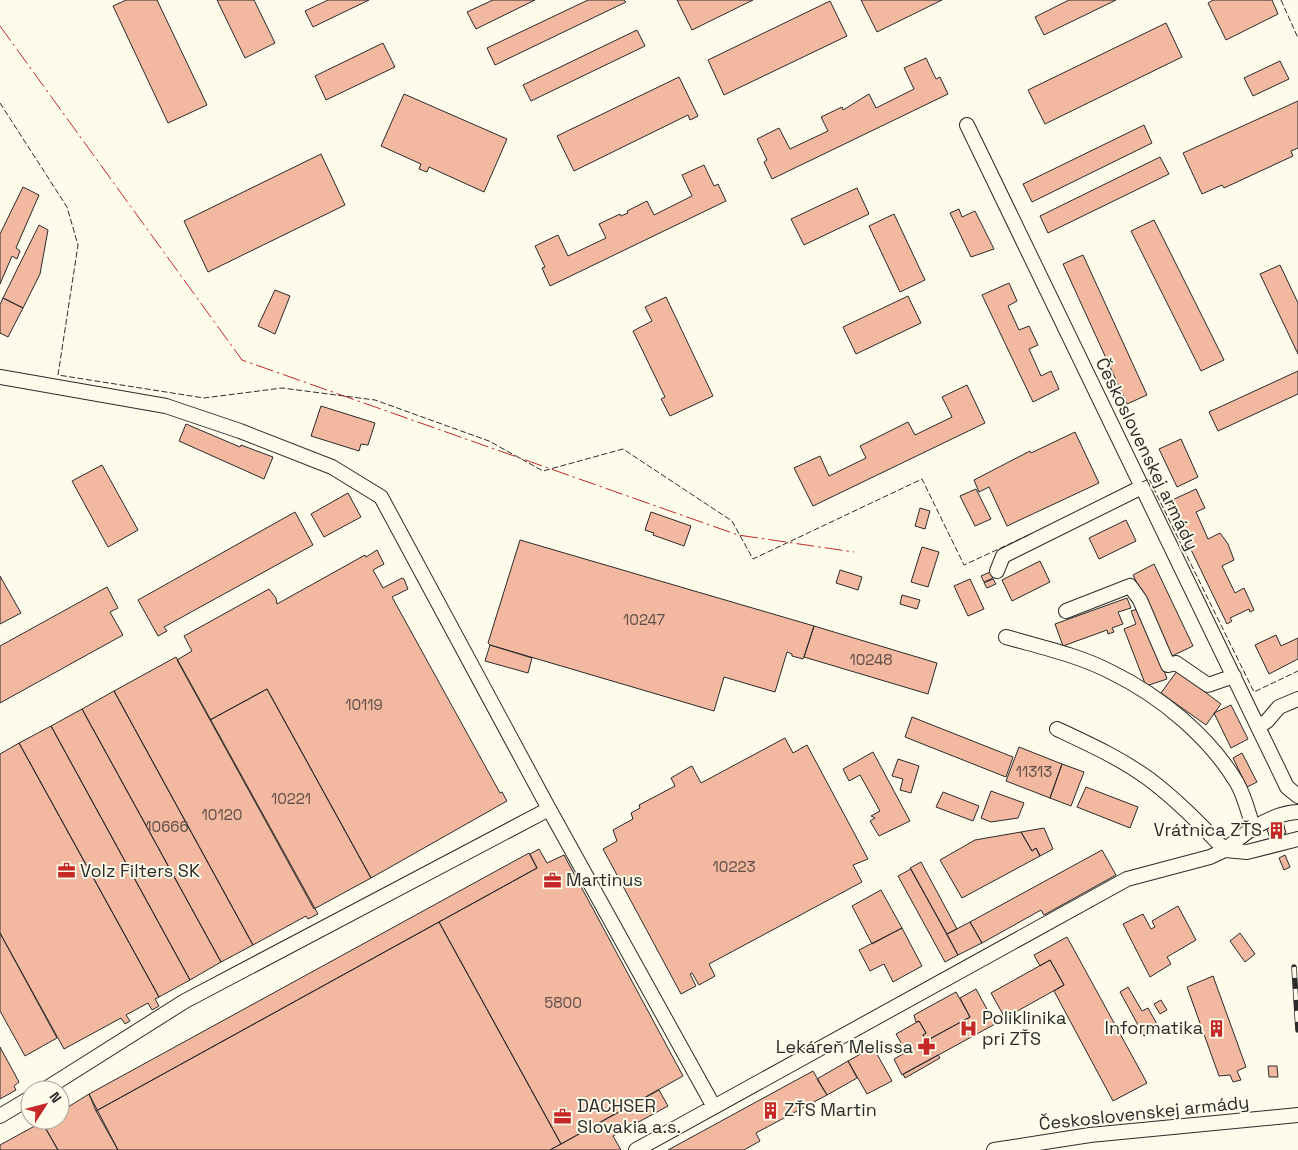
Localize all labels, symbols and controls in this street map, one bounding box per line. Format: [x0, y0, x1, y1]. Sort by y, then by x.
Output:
street label: Československej armády [1091, 354, 1204, 554]
house number: 10247 [623, 610, 665, 629]
house number: 10248 [849, 650, 893, 669]
house number: 10119 [345, 695, 383, 714]
house number: 11313 [1016, 762, 1052, 781]
house number: 10221 [271, 789, 311, 808]
house number: 10120 [202, 805, 242, 824]
house number: 10666 [145, 817, 189, 836]
place label: Vrátnica ZŤS [1154, 818, 1262, 841]
building icon: Vrátnica ZŤS [1266, 820, 1286, 840]
house number: 10223 [713, 857, 755, 876]
place label: Volz Filters SK [80, 859, 200, 882]
office icon: Volz Filters SK [56, 861, 76, 881]
place label: Martinus [566, 868, 643, 891]
office icon: Martinus [542, 870, 562, 890]
house number: 5800 [544, 993, 582, 1012]
place label: Poliklinika pri ZŤS [982, 1006, 1066, 1050]
place label: Informatika [1105, 1016, 1203, 1039]
hospital icon: Poliklinika pri ZŤS [958, 1018, 978, 1038]
building icon: Informatika [1207, 1018, 1227, 1038]
place label: Lekáreň Melissa [776, 1035, 913, 1058]
pharmacy icon: Lekáreň Melissa [917, 1037, 937, 1057]
north arrow [20, 1080, 70, 1130]
text: N [45, 1088, 66, 1106]
street label: Československej armády [1038, 1090, 1250, 1135]
place label: DACHSER Slovakia a.s. [577, 1094, 681, 1138]
place label: ZŤS Martin [784, 1098, 877, 1121]
building icon: ZŤS Martin [760, 1100, 780, 1120]
office icon: DACHSER Slovakia a.s. [553, 1106, 573, 1126]

